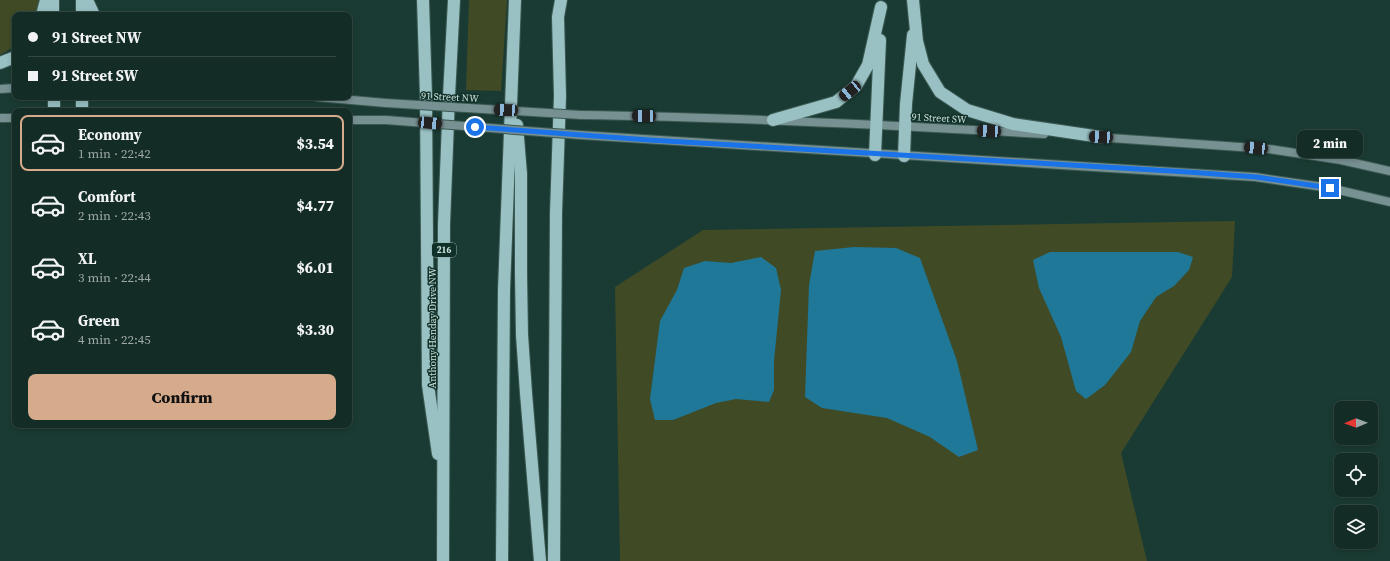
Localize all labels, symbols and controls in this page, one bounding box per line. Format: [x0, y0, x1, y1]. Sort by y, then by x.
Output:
text: 91 Street NW [52, 27, 141, 48]
text: 91 Street SW [52, 65, 138, 86]
car [837, 79, 863, 103]
street label: 91 Street NW [421, 89, 479, 105]
car [494, 103, 518, 117]
car [632, 110, 656, 122]
street label: 91 Street SW [911, 110, 967, 126]
car [418, 116, 442, 130]
route start [466, 118, 484, 136]
text: Economy [78, 124, 142, 145]
car [977, 124, 1001, 138]
icon: car [30, 125, 66, 161]
car [1089, 130, 1113, 144]
callout: 2 min [1297, 130, 1363, 158]
text: $3.54 [296, 133, 334, 154]
text: 2 min [1313, 135, 1347, 152]
car [1244, 141, 1268, 155]
text: 1 min · 22:42 [78, 145, 151, 162]
route end [1321, 179, 1339, 197]
text: Comfort [78, 186, 136, 207]
icon: car [30, 187, 66, 223]
text: $4.77 [296, 195, 334, 216]
text: 2 min · 22:43 [78, 207, 151, 224]
road number: 216 [432, 243, 456, 257]
text: XL [78, 248, 97, 269]
icon: car [30, 249, 66, 285]
text: $6.01 [296, 257, 334, 278]
street label: Anthony Henday Drive NW [426, 267, 439, 388]
text: 3 min · 22:44 [78, 269, 151, 286]
text: Green [78, 310, 120, 331]
icon: car [30, 311, 66, 347]
text: $3.30 [296, 319, 334, 340]
text: 4 min · 22:45 [78, 331, 151, 348]
button: Confirm [28, 374, 336, 420]
north arrow [1334, 401, 1378, 445]
map controls [1334, 401, 1378, 549]
button: locate [1334, 453, 1378, 497]
button: layers [1334, 505, 1378, 549]

